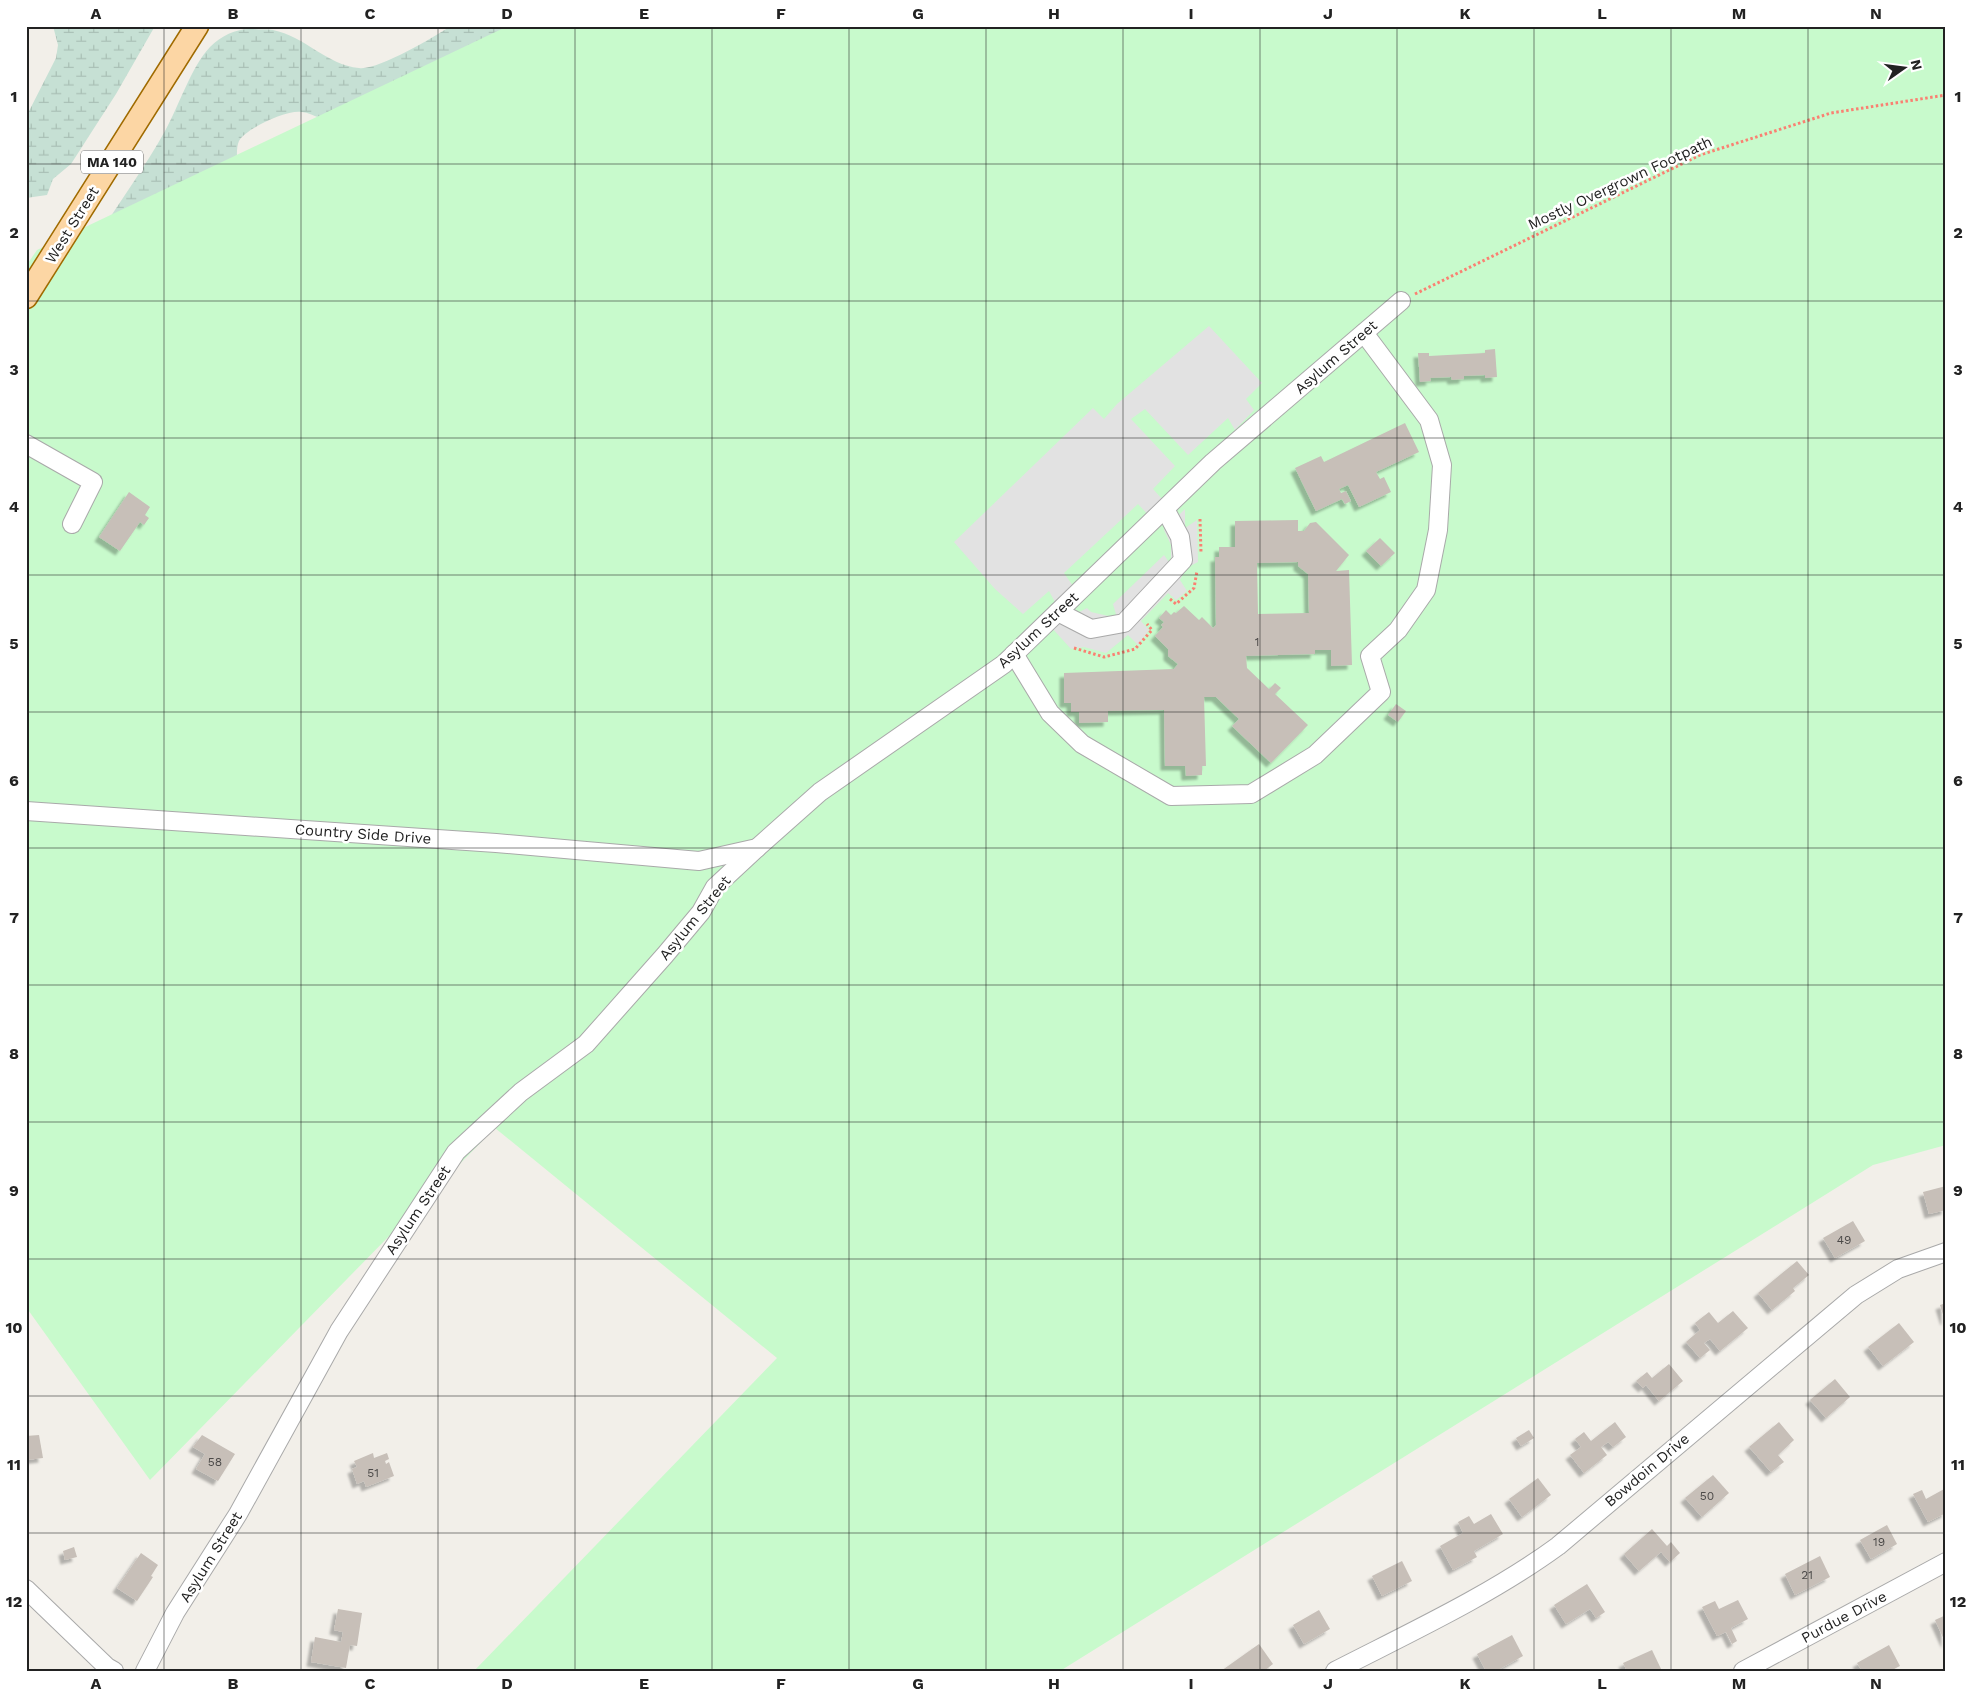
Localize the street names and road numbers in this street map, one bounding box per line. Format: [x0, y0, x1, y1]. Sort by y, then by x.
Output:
street label: Mostly Overgrown Footpath [1525, 132, 1715, 234]
road number: MA 140 [81, 150, 143, 173]
street label: West Street [41, 183, 103, 267]
street label: Asylum Street [1291, 316, 1381, 398]
street label: Asylum Street [994, 588, 1082, 672]
street label: Country Side Drive [294, 820, 432, 848]
street label: Asylum Street [655, 872, 735, 964]
street label: Asylum Street [382, 1162, 455, 1258]
street label: Bowdoin Drive [1601, 1429, 1693, 1511]
street label: Asylum Street [176, 1508, 246, 1606]
street label: Purdue Drive [1798, 1587, 1890, 1647]

